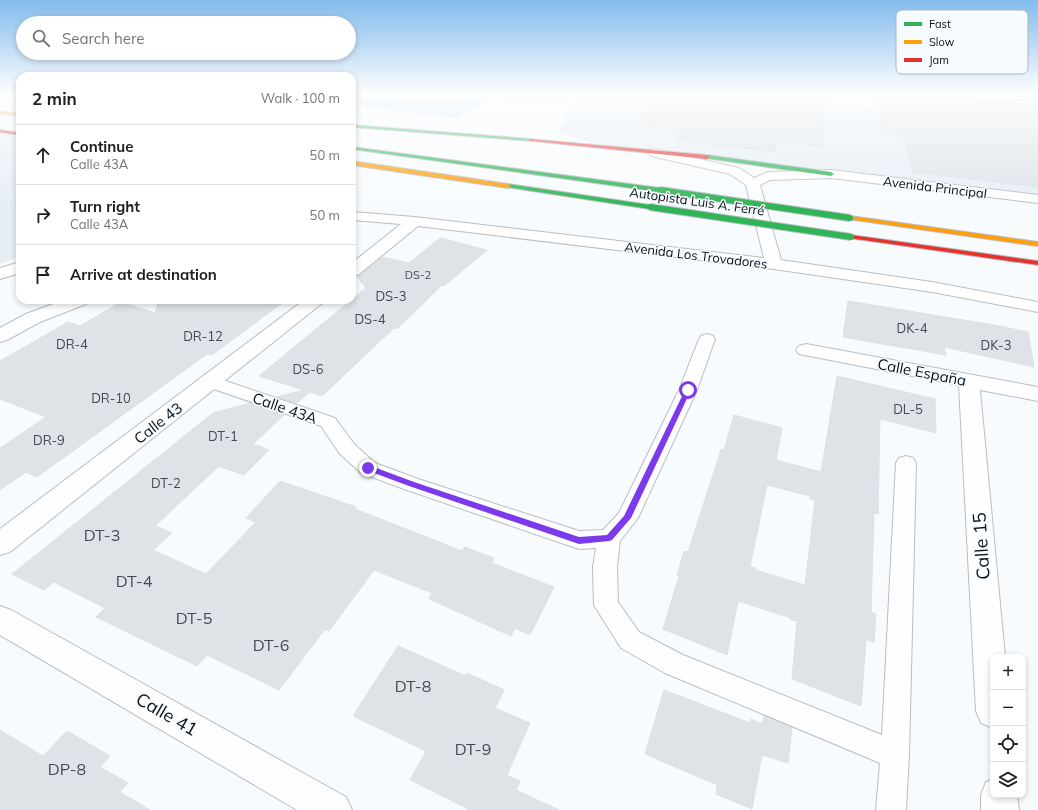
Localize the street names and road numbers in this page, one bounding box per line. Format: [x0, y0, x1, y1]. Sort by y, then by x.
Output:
street label: Avenida Principal [882, 173, 988, 201]
street label: Autopista Luis A. Ferré [628, 184, 766, 218]
street label: Avenida Los Trovadores [624, 238, 768, 272]
street label: Calle España [876, 354, 968, 390]
street label: Calle 43A [250, 388, 320, 428]
street label: Calle 43 [130, 398, 186, 448]
street label: Calle 15 [967, 511, 995, 580]
street label: Calle 41 [132, 687, 202, 741]

